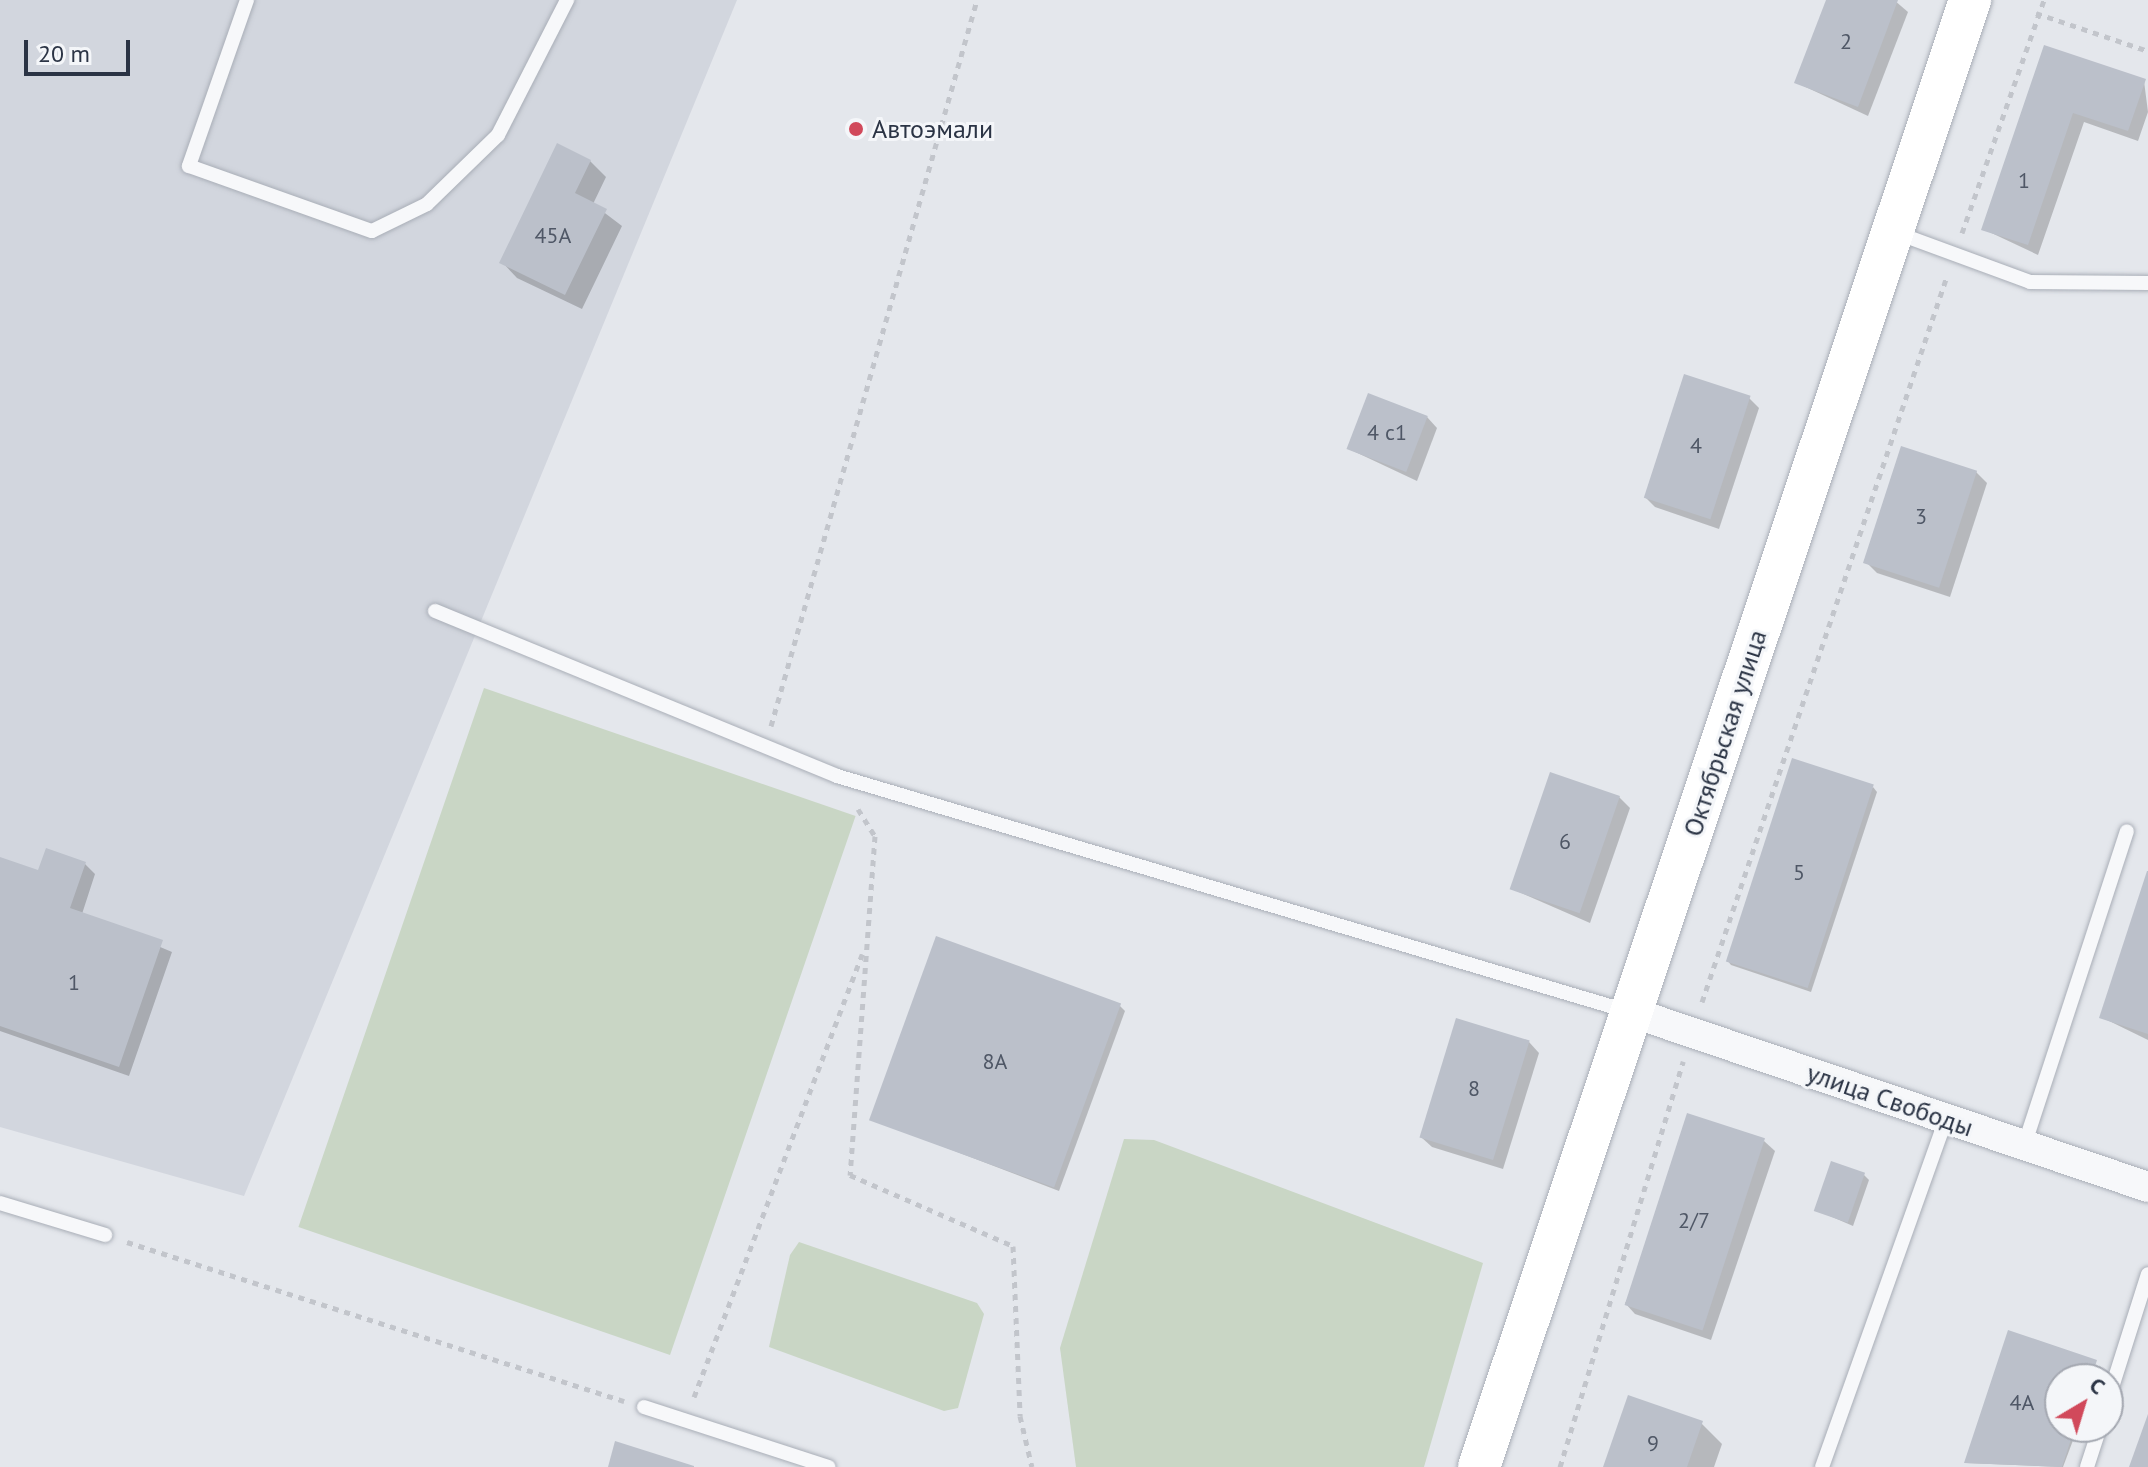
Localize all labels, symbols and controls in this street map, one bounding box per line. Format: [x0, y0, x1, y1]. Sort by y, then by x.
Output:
scale bar [28, 24, 134, 74]
house number: 2 [1840, 29, 1852, 55]
text: 20 m [38, 38, 90, 69]
place label: Автоэмали [872, 113, 993, 145]
marker: Автоэмали [847, 120, 865, 138]
house number: 1 [2018, 168, 2030, 194]
house number: 45А [535, 223, 571, 249]
house number: 4 с1 [1367, 420, 1407, 446]
house number: 4 [1690, 433, 1702, 459]
house number: 3 [1915, 504, 1927, 530]
street label: Октябрьская улица [1677, 626, 1773, 840]
house number: 6 [1559, 829, 1571, 855]
house number: 5 [1793, 860, 1805, 886]
house number: 1 [68, 970, 80, 996]
house number: 8А [983, 1049, 1007, 1075]
street label: улица Свободы [1803, 1057, 1977, 1143]
house number: 8 [1468, 1076, 1480, 1102]
house number: 2/7 [1678, 1208, 1710, 1234]
north arrow [2044, 1363, 2124, 1443]
text: С [2084, 1371, 2111, 1400]
house number: 4А [2010, 1390, 2034, 1416]
house number: 9 [1647, 1431, 1659, 1457]

